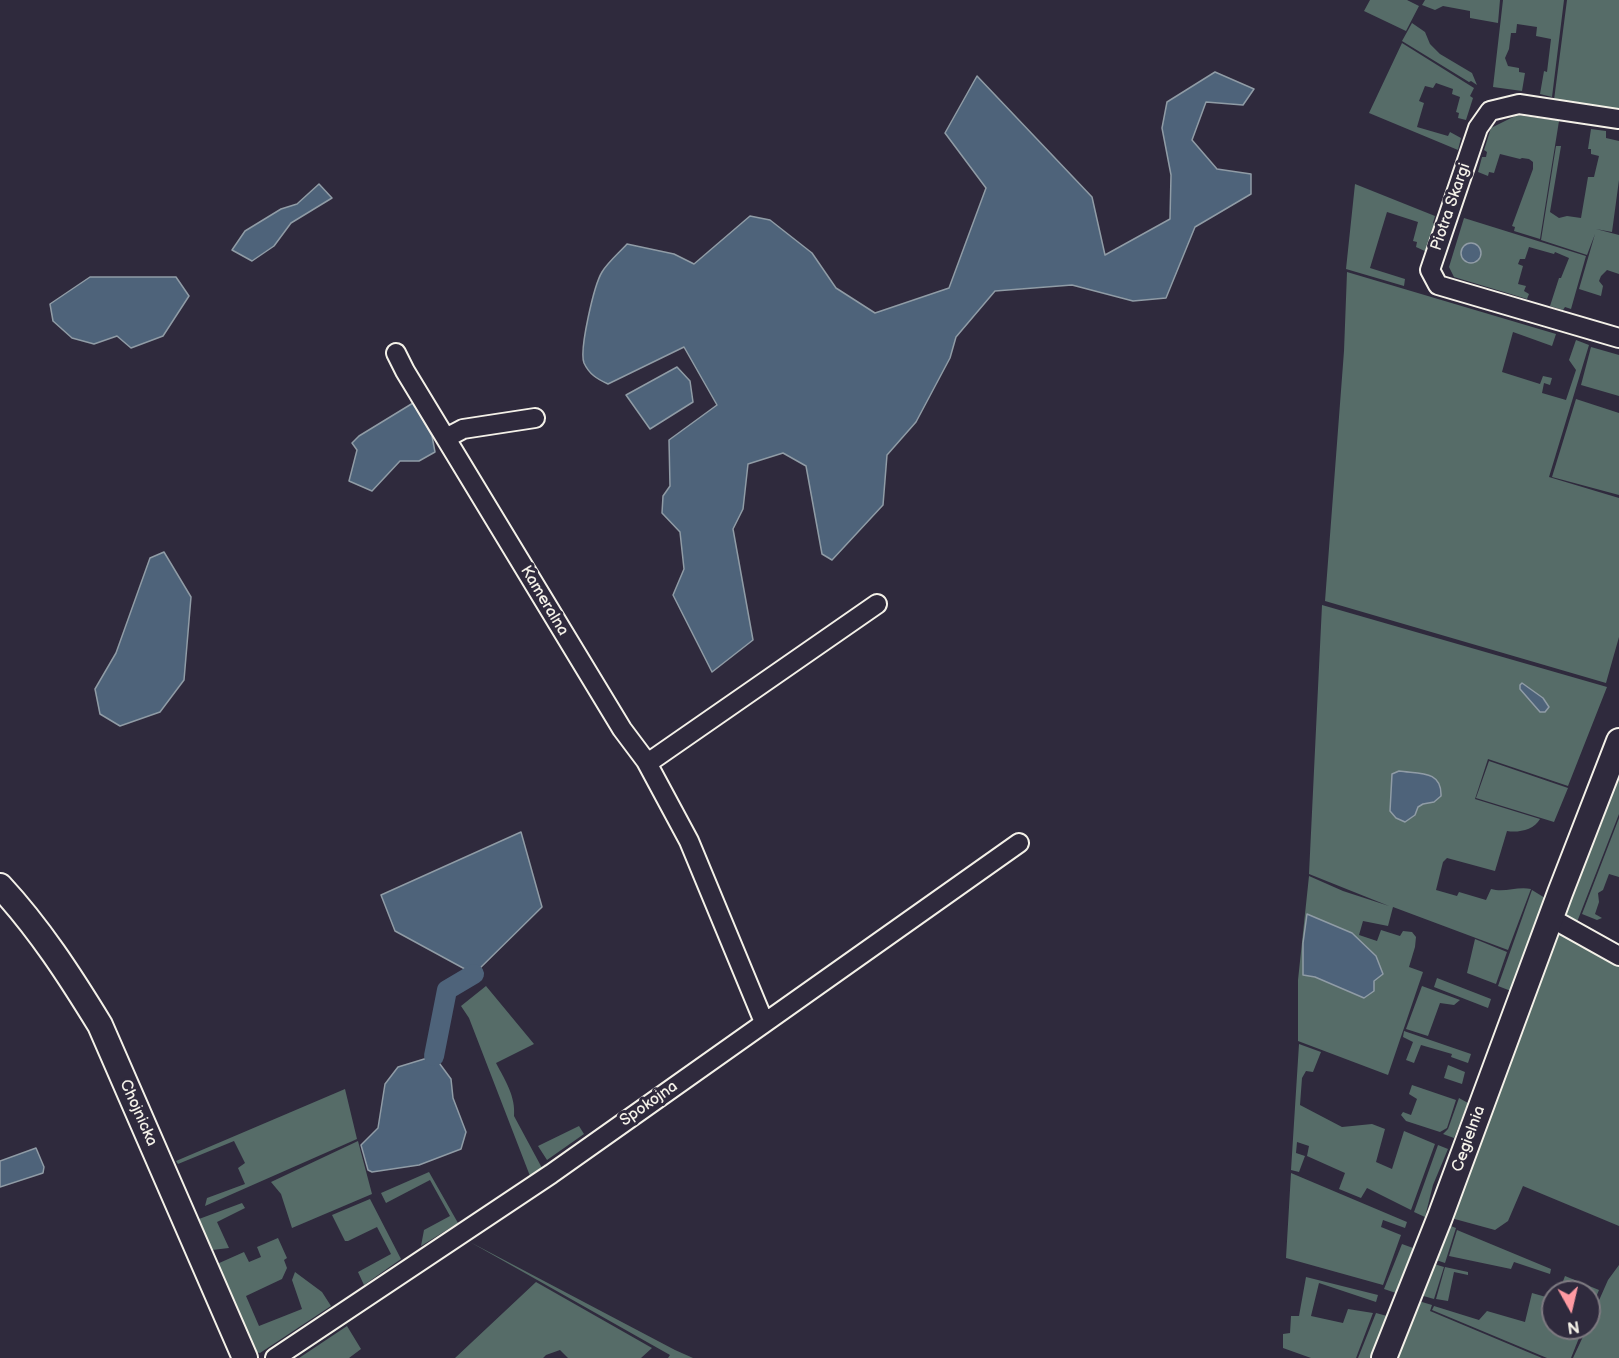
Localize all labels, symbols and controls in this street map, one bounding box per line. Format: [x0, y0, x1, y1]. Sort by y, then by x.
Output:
street label: Piotra Skargi [1427, 161, 1475, 253]
street label: Kameralna [516, 563, 572, 639]
street label: Chojnicka [115, 1077, 161, 1149]
street label: Spokojna [616, 1077, 682, 1131]
street label: Cegielnia [1448, 1103, 1490, 1175]
north arrow [1541, 1280, 1601, 1340]
text: N [1566, 1316, 1581, 1337]

